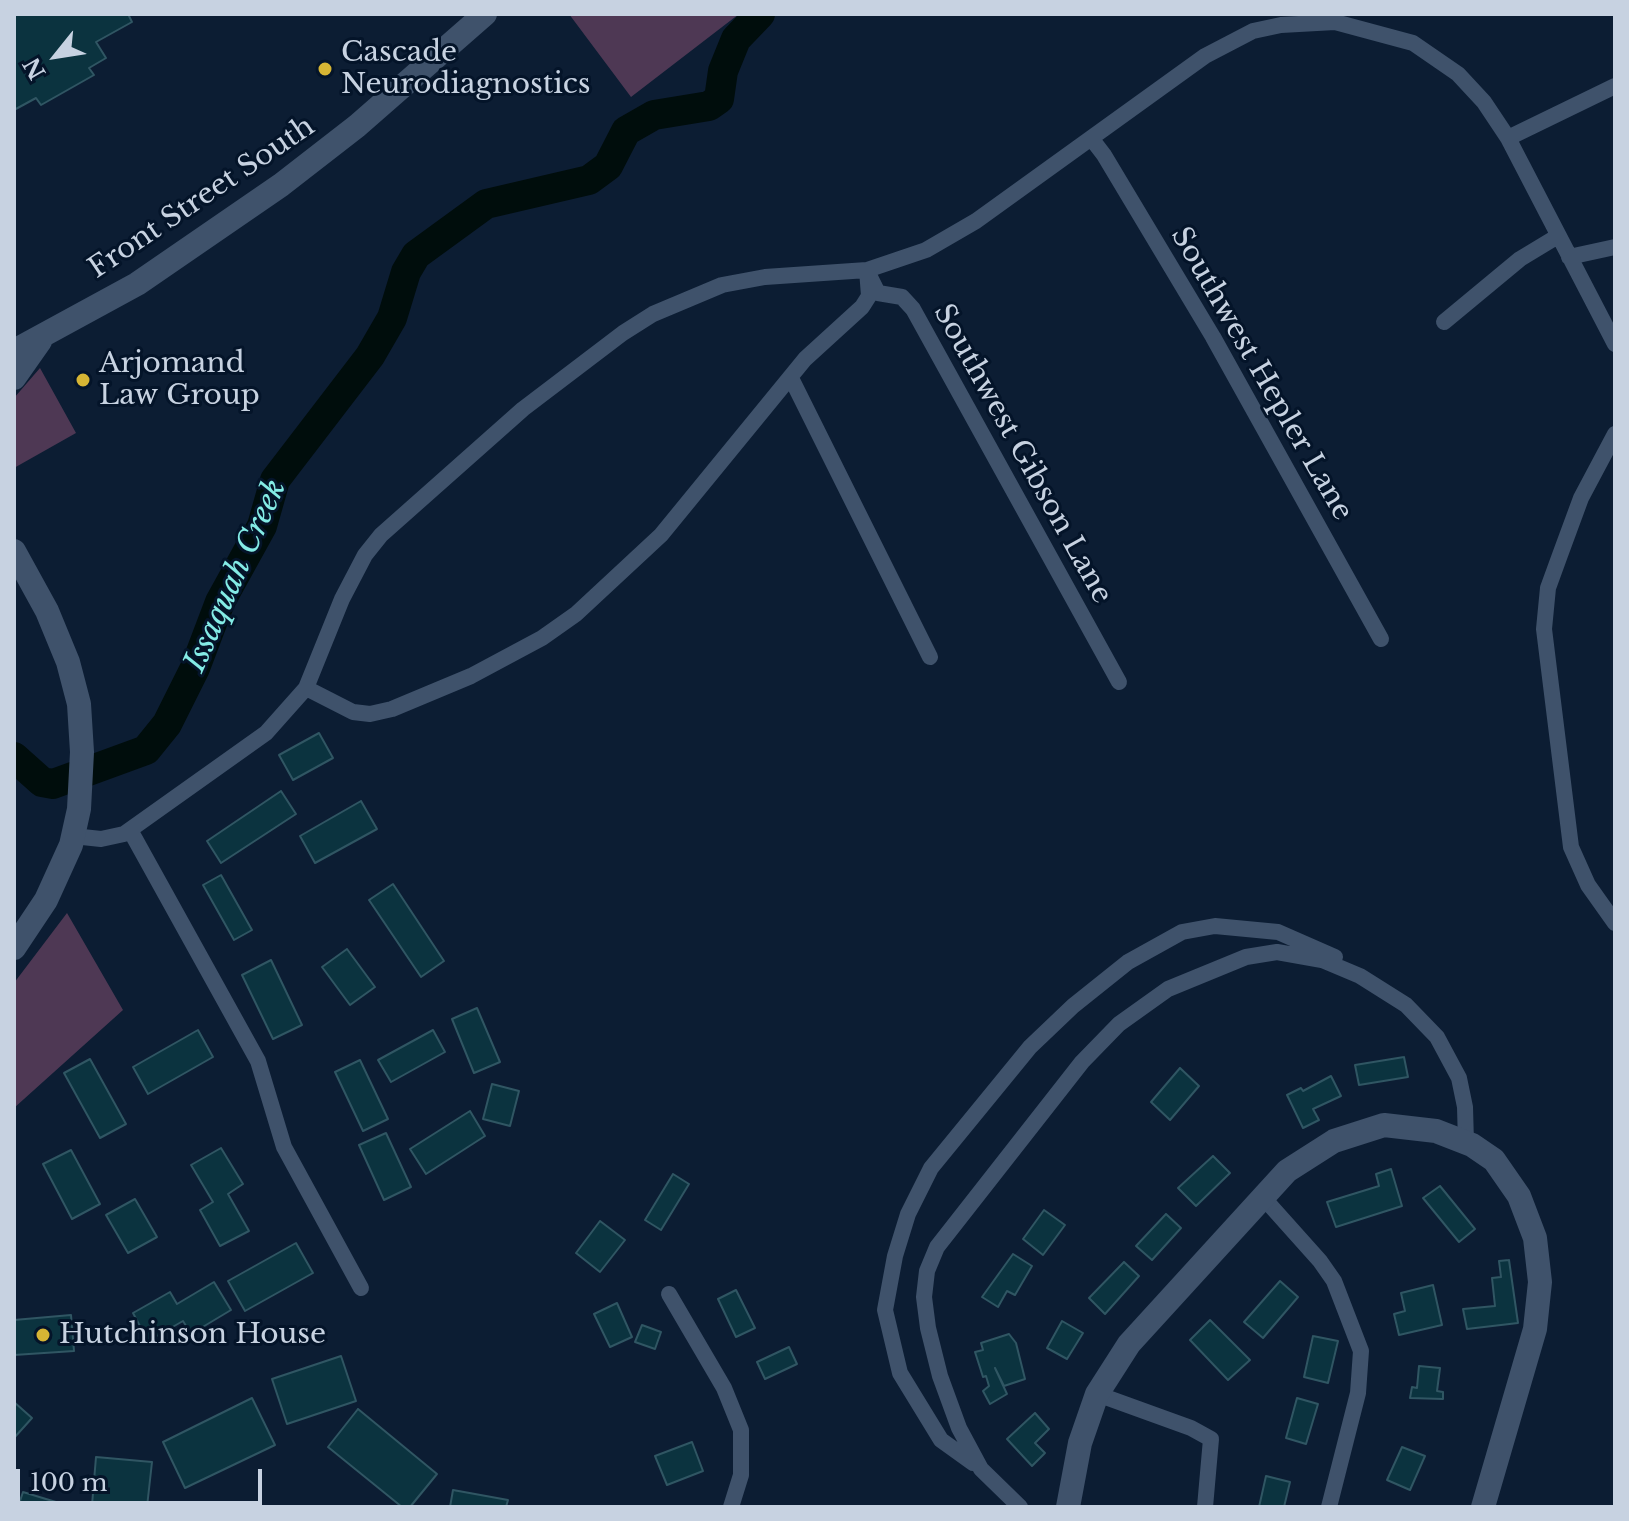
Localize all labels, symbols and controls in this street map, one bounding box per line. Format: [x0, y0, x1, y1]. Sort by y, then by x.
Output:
north arrow [16, 16, 96, 96]
place label: Cascade Neurodiagnostics [341, 36, 591, 102]
text: N [18, 53, 52, 84]
marker: Cascade Neurodiagnostics [316, 60, 334, 78]
street label: Front Street South [83, 110, 321, 286]
street label: Southwest Hepler Lane [1163, 221, 1359, 527]
street label: Southwest Gibson Lane [926, 299, 1118, 609]
place label: Arjomand Law Group [99, 347, 260, 413]
marker: Arjomand Law Group [74, 371, 92, 389]
water label: Issaquah Creek [178, 474, 294, 678]
place label: Hutchinson House [59, 1318, 326, 1352]
marker: Hutchinson House [34, 1326, 52, 1344]
scale bar [20, 1453, 266, 1503]
text: 100 m [30, 1468, 108, 1497]

